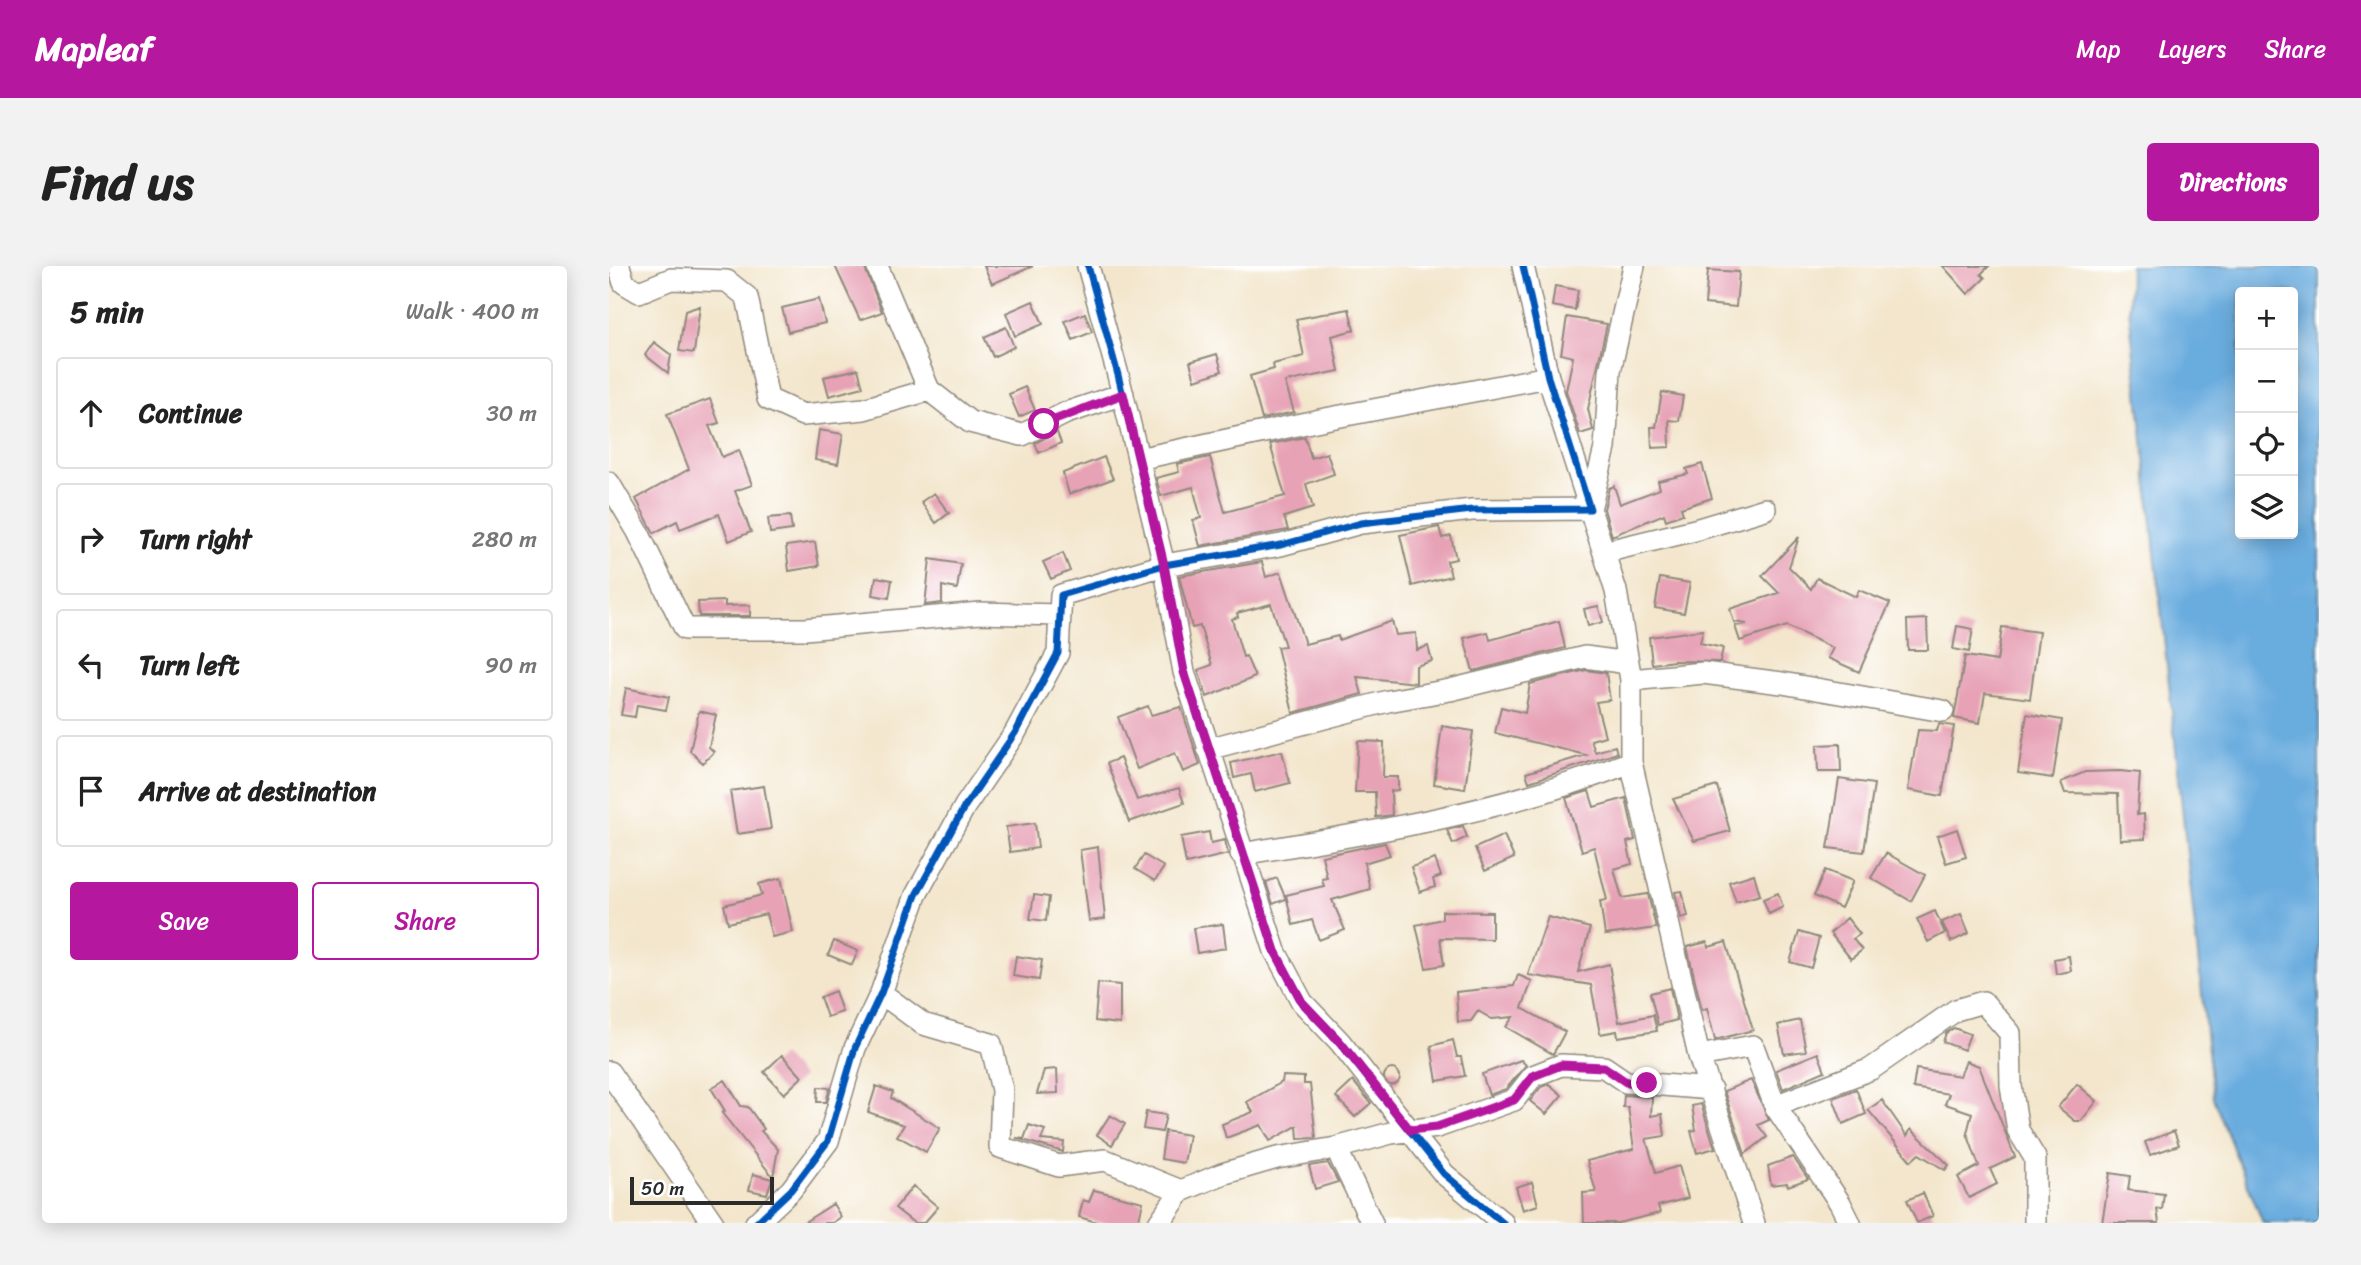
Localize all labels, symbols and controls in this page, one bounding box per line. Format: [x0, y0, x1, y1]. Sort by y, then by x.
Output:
text: Mapleaf [35, 20, 153, 78]
text: Map [2076, 28, 2121, 70]
text: Layers [2159, 28, 2226, 70]
text: Share [2264, 28, 2326, 70]
text: Find us [42, 139, 194, 226]
button: Directions [2147, 143, 2319, 221]
text: 5 min [70, 285, 144, 339]
map controls [2235, 287, 2298, 539]
button: + [2235, 287, 2298, 350]
text: Walk · 400 m [406, 291, 539, 332]
button: − [2235, 350, 2298, 413]
text: Continue [139, 390, 242, 436]
text: 30 m [486, 393, 537, 434]
icon: ahead [72, 394, 110, 432]
route start [1028, 408, 1059, 439]
button: locate [2235, 413, 2298, 476]
button: layers [2235, 476, 2298, 539]
text: Turn right [139, 516, 252, 562]
text: 280 m [472, 519, 537, 560]
icon: right [72, 520, 110, 558]
text: Turn left [139, 642, 239, 688]
text: 90 m [485, 645, 537, 686]
icon: left [72, 646, 110, 684]
text: Arrive at destination [139, 768, 376, 814]
icon: arrive [72, 772, 110, 810]
button: Save [70, 882, 298, 960]
button: Share [312, 882, 539, 960]
route end [1631, 1067, 1662, 1098]
text: 50 m [641, 1172, 684, 1205]
scale bar [630, 1174, 773, 1206]

